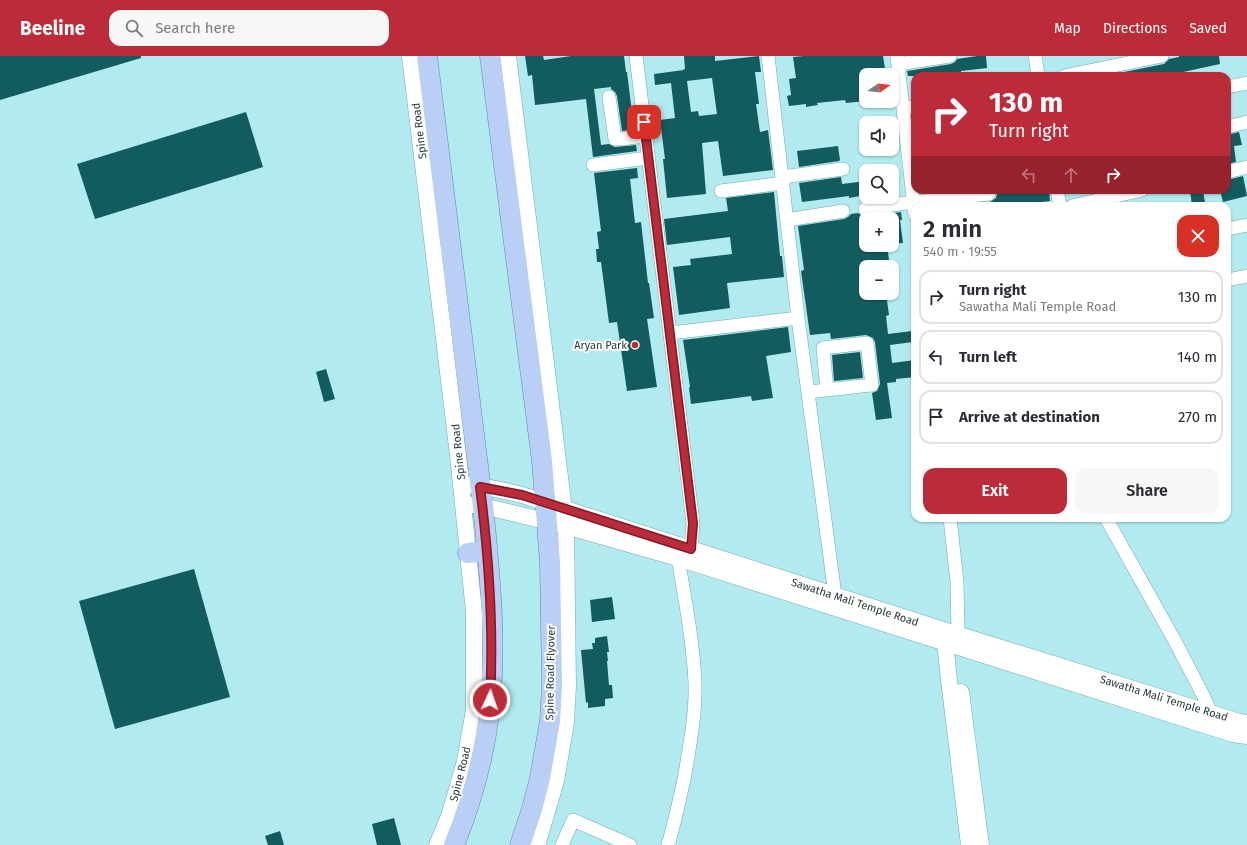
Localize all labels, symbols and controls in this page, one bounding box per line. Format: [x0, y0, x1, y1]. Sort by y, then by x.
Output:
search box [109, 10, 389, 46]
text: Beeline [20, 17, 85, 40]
icon: search [123, 17, 145, 39]
text: Search here [155, 19, 235, 37]
text: Map [1054, 20, 1081, 37]
text: Directions [1103, 20, 1167, 37]
text: Saved [1189, 20, 1227, 37]
north arrow [859, 68, 899, 108]
map controls [859, 68, 899, 300]
text: 130 m [989, 86, 1063, 119]
icon: right [923, 88, 975, 140]
street label: Spine Road [410, 102, 429, 160]
pin [627, 105, 661, 139]
icon: arrive [633, 111, 655, 133]
button: sound [859, 116, 899, 156]
text: Turn right [989, 120, 1069, 142]
button: search [859, 164, 899, 204]
icon: left [1018, 164, 1040, 186]
icon: ahead [1060, 164, 1082, 186]
icon: right [1102, 164, 1124, 186]
button: + [859, 212, 899, 252]
text: 2 min [923, 215, 982, 243]
button: close [1177, 215, 1219, 257]
text: 540 m · 19:55 [923, 244, 997, 259]
button: − [859, 260, 899, 300]
text: Turn right [959, 281, 1026, 299]
icon: right [925, 286, 947, 308]
text: 130 m [1178, 288, 1217, 306]
text: Sawatha Mali Temple Road [959, 299, 1116, 314]
place label: Aryan Park [574, 339, 627, 352]
marker: Aryan Park [630, 340, 640, 350]
icon: left [925, 346, 947, 368]
text: Turn left [959, 348, 1017, 366]
text: 140 m [1177, 348, 1217, 366]
icon: arrive [925, 406, 947, 428]
text: Arrive at destination [959, 408, 1100, 426]
text: 270 m [1178, 408, 1217, 426]
street label: Spine Road [449, 423, 468, 481]
button: Exit [923, 468, 1067, 514]
button: Share [1075, 468, 1219, 514]
street label: Sawatha Mali Temple Road [790, 576, 920, 629]
street label: Spine Road Flyover [543, 625, 558, 721]
street label: Sawatha Mali Temple Road [1098, 673, 1229, 724]
position arrow [469, 679, 511, 721]
street label: Spine Road [447, 745, 474, 803]

